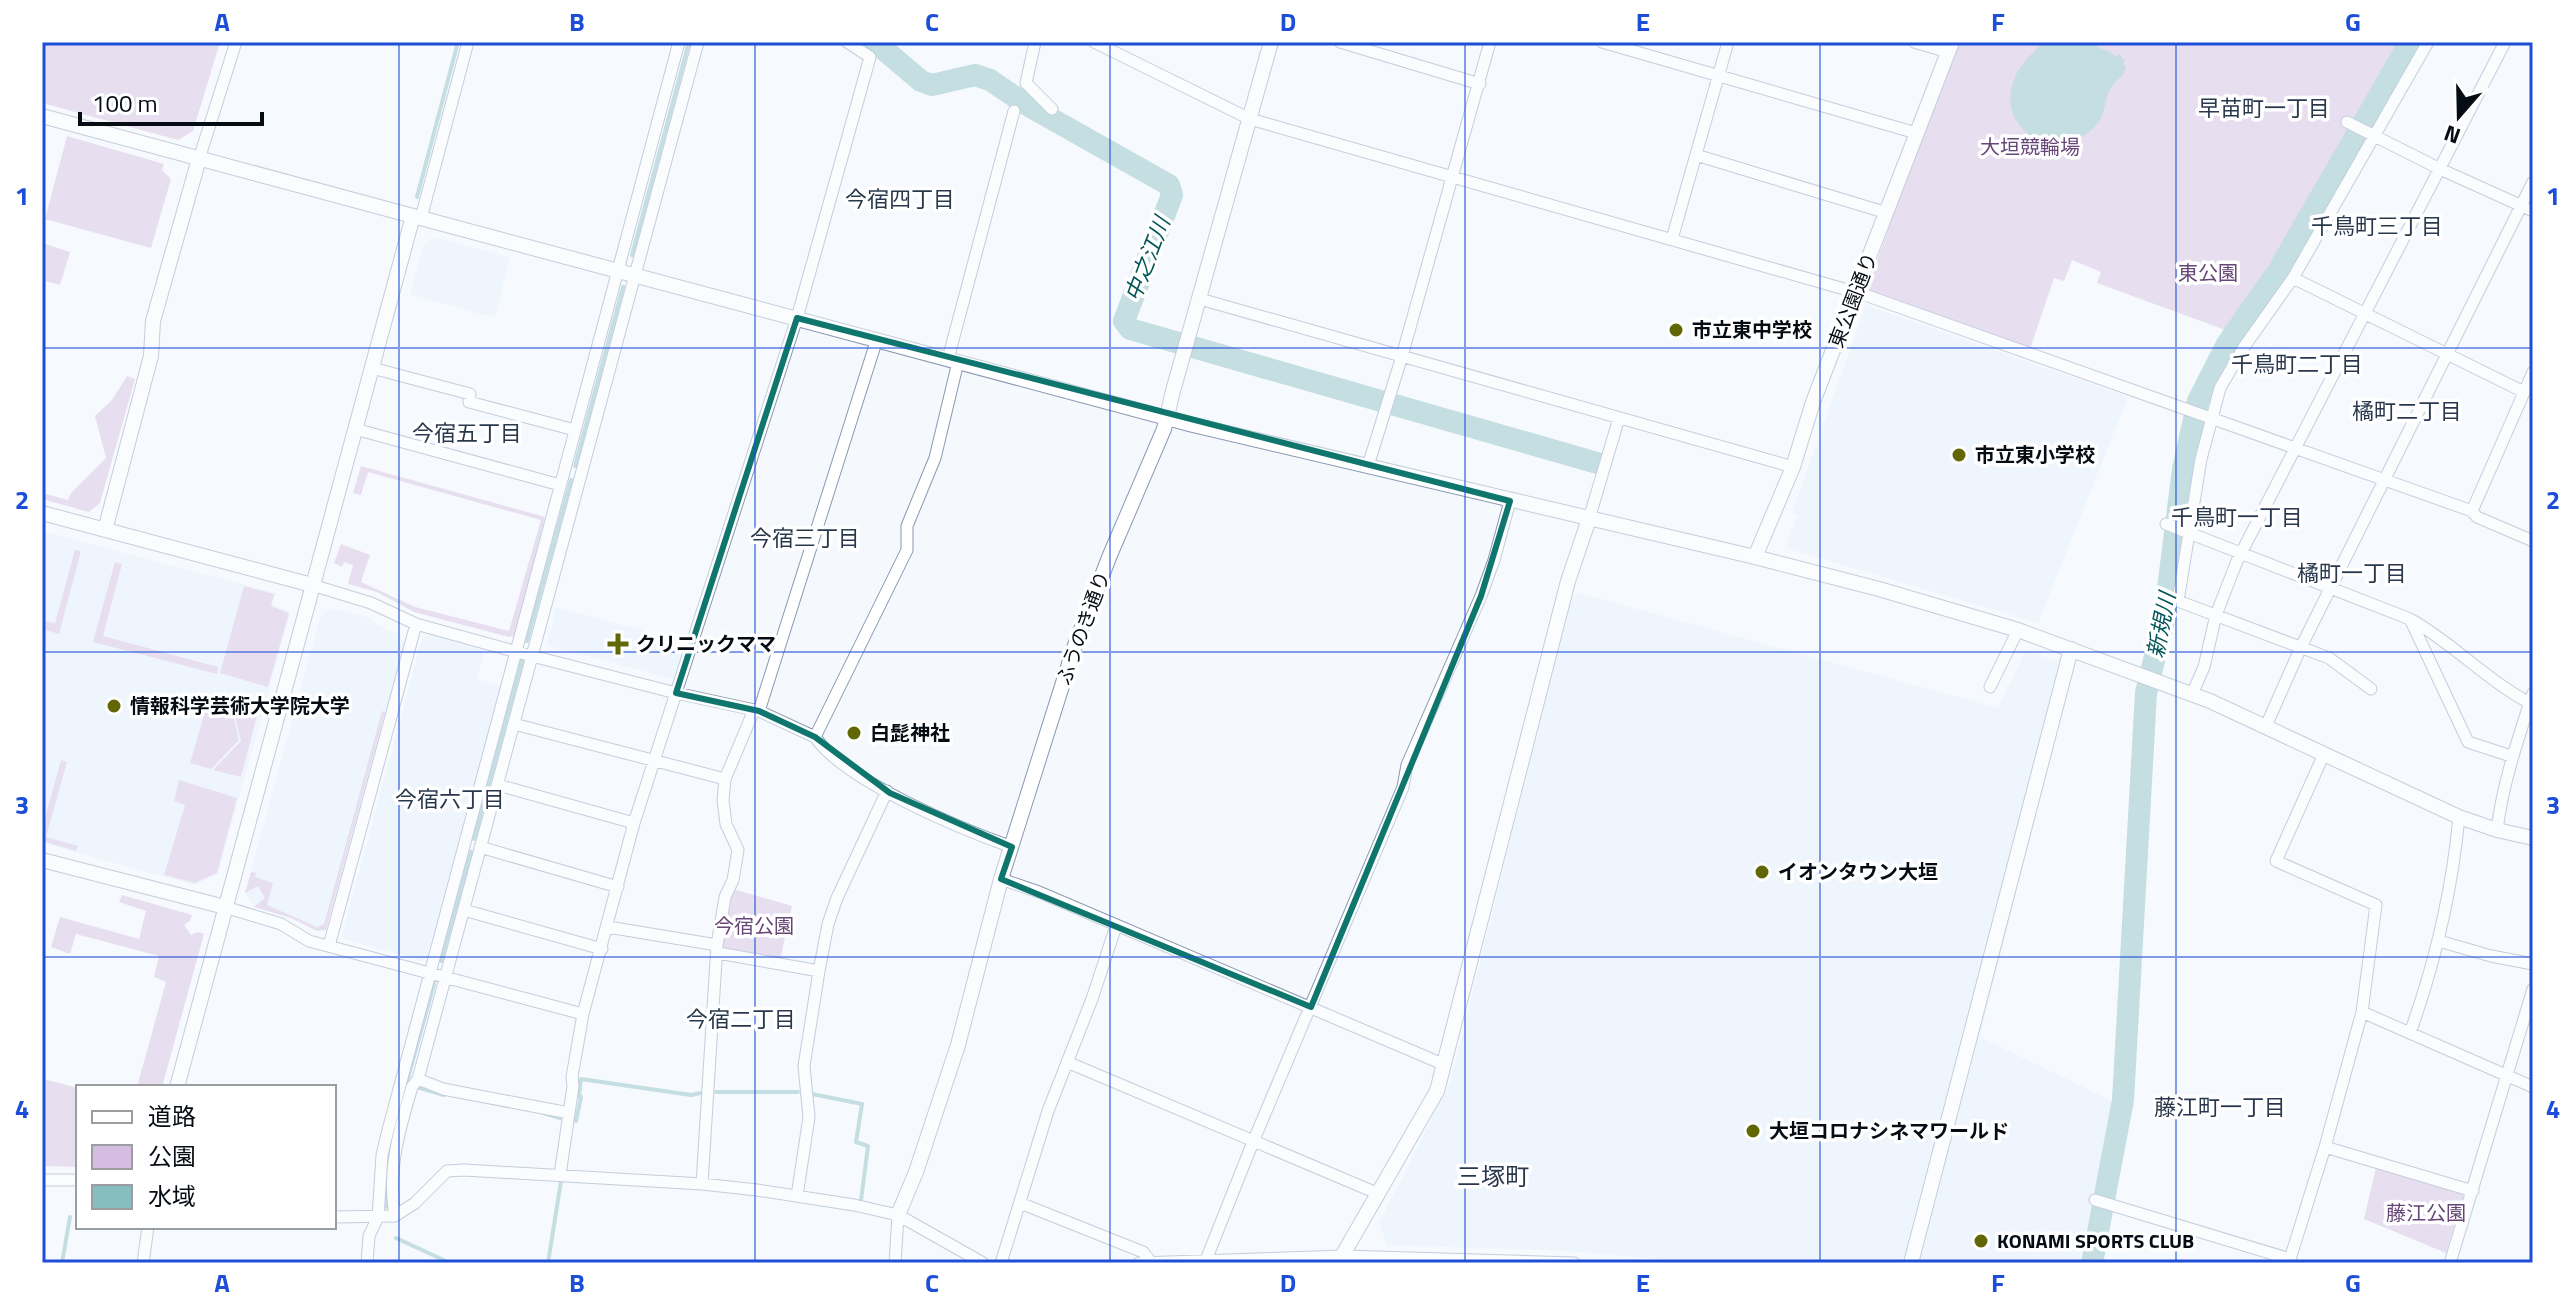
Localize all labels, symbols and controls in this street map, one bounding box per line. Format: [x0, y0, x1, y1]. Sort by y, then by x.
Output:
text: A [214, 2, 230, 41]
text: B [569, 2, 585, 41]
text: C [925, 2, 939, 41]
text: D [1280, 2, 1296, 41]
text: E [1636, 2, 1650, 41]
text: F [1991, 2, 2005, 41]
text: G [2345, 2, 2361, 41]
scale bar [80, 76, 262, 126]
north arrow [2419, 76, 2499, 156]
text: 100 m [92, 85, 158, 121]
district label: 早苗町一丁目 [2198, 91, 2330, 125]
text: N [2439, 116, 2465, 153]
park label: 大垣競輪場 [1980, 131, 2080, 162]
text: 1 [15, 176, 29, 215]
text: 1 [2546, 176, 2560, 215]
district label: 今宿四丁目 [845, 182, 955, 216]
district label: 千鳥町三丁目 [2311, 209, 2443, 243]
water label: 中之江川 [1115, 210, 1179, 306]
street label: 東公園通り [1820, 248, 1885, 352]
park label: 東公園 [2178, 257, 2238, 288]
place label: 市立東中学校 [1692, 314, 1812, 345]
marker: 市立東中学校 [1667, 321, 1685, 339]
district label: 千鳥町二丁目 [2231, 347, 2363, 381]
district label: 橘町二丁目 [2352, 394, 2462, 428]
district label: 今宿五丁目 [412, 416, 522, 450]
place label: 市立東小学校 [1975, 439, 2095, 470]
marker: 市立東小学校 [1950, 446, 1968, 464]
text: 2 [15, 480, 29, 519]
text: 2 [2546, 480, 2560, 519]
district label: 千鳥町一丁目 [2171, 500, 2303, 534]
district label: 今宿三丁目 [750, 521, 860, 555]
district label: 橘町一丁目 [2297, 556, 2407, 590]
street label: ふうのき通り [1048, 566, 1118, 689]
water label: 新規川 [2138, 587, 2184, 661]
place label: クリニックママ [636, 628, 776, 659]
marker: クリニックママ [607, 633, 629, 655]
place label: 情報科学芸術大学院大学 [130, 690, 350, 721]
marker: 情報科学芸術大学院大学 [105, 697, 123, 715]
place label: 白髭神社 [870, 717, 950, 748]
marker: 白髭神社 [845, 724, 863, 742]
district label: 今宿六丁目 [395, 782, 505, 816]
text: 3 [15, 785, 29, 824]
text: 3 [2546, 785, 2560, 824]
place label: イオンタウン大垣 [1778, 856, 1938, 887]
marker: イオンタウン大垣 [1753, 863, 1771, 881]
park label: 今宿公園 [714, 910, 794, 941]
district label: 今宿二丁目 [686, 1002, 796, 1036]
legend [76, 1085, 336, 1229]
text: 4 [15, 1089, 29, 1128]
text: 4 [2546, 1089, 2560, 1128]
district label: 藤江町一丁目 [2154, 1090, 2286, 1124]
text: 道路 [148, 1098, 196, 1134]
place label: 大垣コロナシネマワールド [1769, 1115, 2009, 1146]
marker: 大垣コロナシネマワールド [1744, 1122, 1762, 1140]
text: 公園 [148, 1138, 196, 1174]
district label: 三塚町 [1457, 1158, 1529, 1194]
text: 水域 [148, 1178, 196, 1214]
park label: 藤江公園 [2386, 1197, 2466, 1228]
place label: KONAMI SPORTS CLUB [1997, 1225, 2194, 1256]
marker: KONAMI SPORTS CLUB [1972, 1232, 1990, 1250]
text: A [214, 1263, 230, 1302]
text: B [569, 1263, 585, 1302]
text: C [925, 1263, 939, 1302]
text: D [1280, 1263, 1296, 1302]
text: E [1636, 1263, 1650, 1302]
text: F [1991, 1263, 2005, 1302]
text: G [2345, 1263, 2361, 1302]

